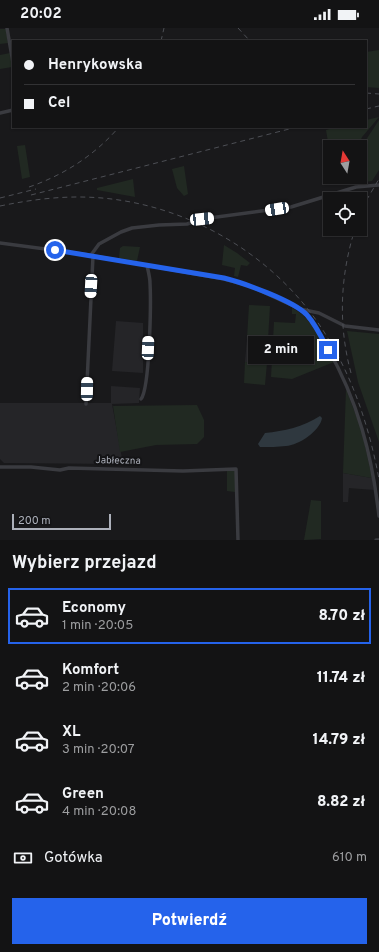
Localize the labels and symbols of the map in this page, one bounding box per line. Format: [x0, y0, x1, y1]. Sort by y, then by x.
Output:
north arrow [323, 140, 367, 184]
car [264, 201, 290, 217]
car [189, 212, 215, 226]
route start [46, 241, 64, 259]
car [84, 274, 98, 298]
car [142, 336, 154, 360]
callout: 2 min [248, 336, 314, 364]
route end [319, 341, 337, 359]
car [81, 377, 93, 401]
street label: Jabłeczna [95, 454, 141, 468]
scale bar [12, 512, 111, 531]

